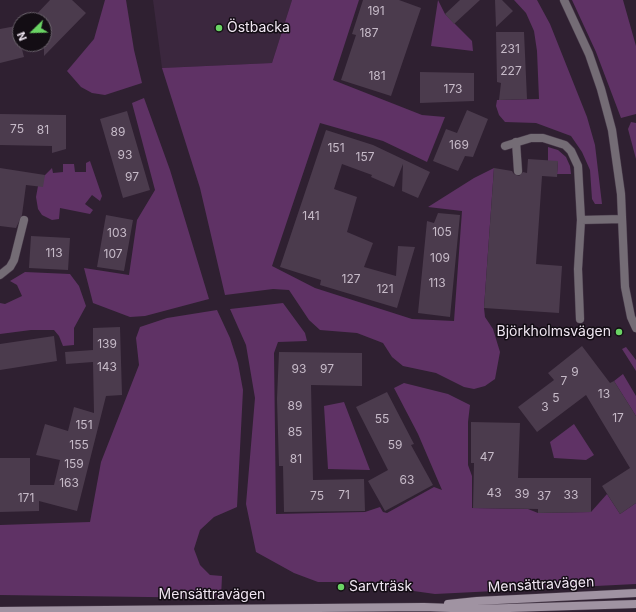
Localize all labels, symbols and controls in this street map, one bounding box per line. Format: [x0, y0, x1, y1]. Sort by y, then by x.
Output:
house number: 191 [367, 4, 385, 18]
north arrow [12, 12, 52, 52]
place label: Östbacka [227, 20, 290, 36]
marker: Östbacka [214, 23, 224, 33]
house number: 187 [359, 26, 379, 40]
text: N [14, 30, 30, 43]
house number: 231 [500, 42, 520, 56]
house number: 227 [500, 64, 522, 78]
house number: 181 [368, 69, 386, 83]
house number: 173 [444, 82, 462, 96]
house number: 75 [10, 122, 24, 136]
house number: 81 [37, 123, 49, 137]
house number: 89 [111, 125, 125, 139]
house number: 169 [449, 138, 469, 152]
house number: 151 [327, 141, 345, 155]
house number: 93 [118, 148, 132, 162]
house number: 157 [356, 150, 374, 164]
house number: 97 [125, 170, 139, 184]
house number: 141 [302, 209, 320, 223]
house number: 105 [432, 225, 452, 239]
house number: 103 [107, 226, 127, 240]
house number: 113 [45, 246, 63, 260]
house number: 107 [103, 247, 123, 261]
house number: 109 [430, 251, 450, 265]
house number: 127 [342, 272, 360, 286]
house number: 113 [428, 276, 446, 290]
house number: 121 [376, 282, 394, 296]
place label: Björkholmsvägen [496, 324, 611, 340]
marker: Björkholmsvägen [614, 327, 624, 337]
house number: 139 [97, 337, 117, 351]
house number: 143 [97, 360, 117, 374]
house number: 93 [292, 362, 306, 376]
house number: 97 [320, 362, 334, 376]
house number: 9 [571, 365, 579, 379]
house number: 7 [561, 374, 567, 388]
house number: 13 [598, 387, 610, 401]
house number: 5 [552, 391, 560, 405]
house number: 89 [288, 399, 302, 413]
house number: 3 [541, 400, 549, 414]
house number: 17 [612, 411, 624, 425]
house number: 55 [375, 412, 389, 426]
house number: 151 [75, 418, 93, 432]
house number: 85 [288, 425, 302, 439]
house number: 155 [69, 438, 89, 452]
house number: 59 [388, 438, 402, 452]
house number: 47 [480, 450, 494, 464]
house number: 81 [290, 452, 302, 466]
house number: 159 [64, 457, 84, 471]
house number: 63 [400, 473, 414, 487]
house number: 163 [59, 476, 79, 490]
house number: 43 [486, 486, 502, 500]
house number: 39 [515, 487, 529, 501]
house number: 71 [338, 488, 350, 502]
house number: 33 [564, 488, 578, 502]
house number: 75 [310, 489, 324, 503]
house number: 37 [537, 489, 551, 503]
house number: 171 [18, 491, 34, 505]
street label: Mensättravägen [487, 574, 595, 596]
place label: Sarvträsk [349, 579, 412, 595]
marker: Sarvträsk [336, 582, 346, 592]
street label: Mensättravägen [159, 587, 265, 603]

